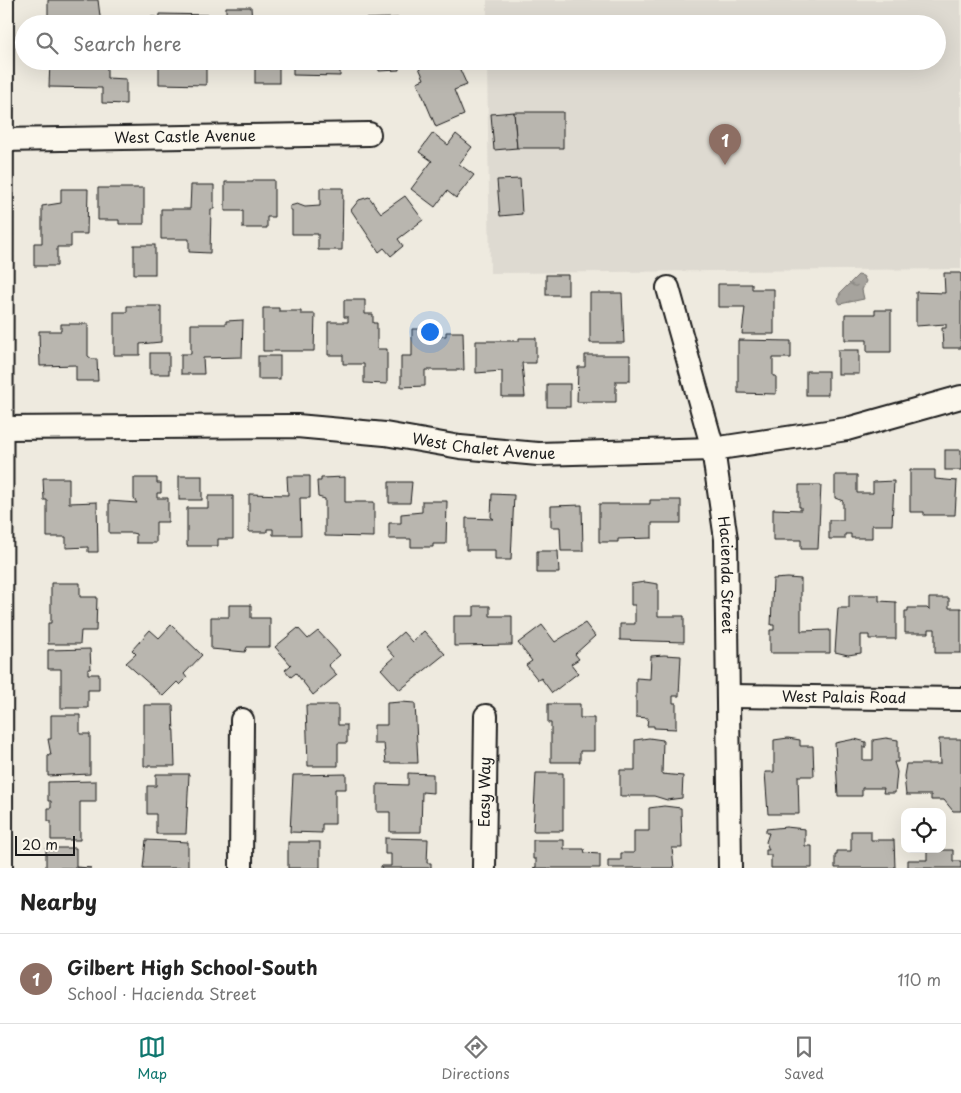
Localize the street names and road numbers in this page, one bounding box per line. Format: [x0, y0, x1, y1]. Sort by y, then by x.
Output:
street label: West Castle Avenue [114, 123, 256, 148]
street label: West Chalet Avenue [410, 426, 556, 464]
street label: Hacienda Street [713, 514, 740, 634]
street label: West Palais Road [782, 684, 906, 708]
street label: Easy Way [472, 757, 495, 827]

